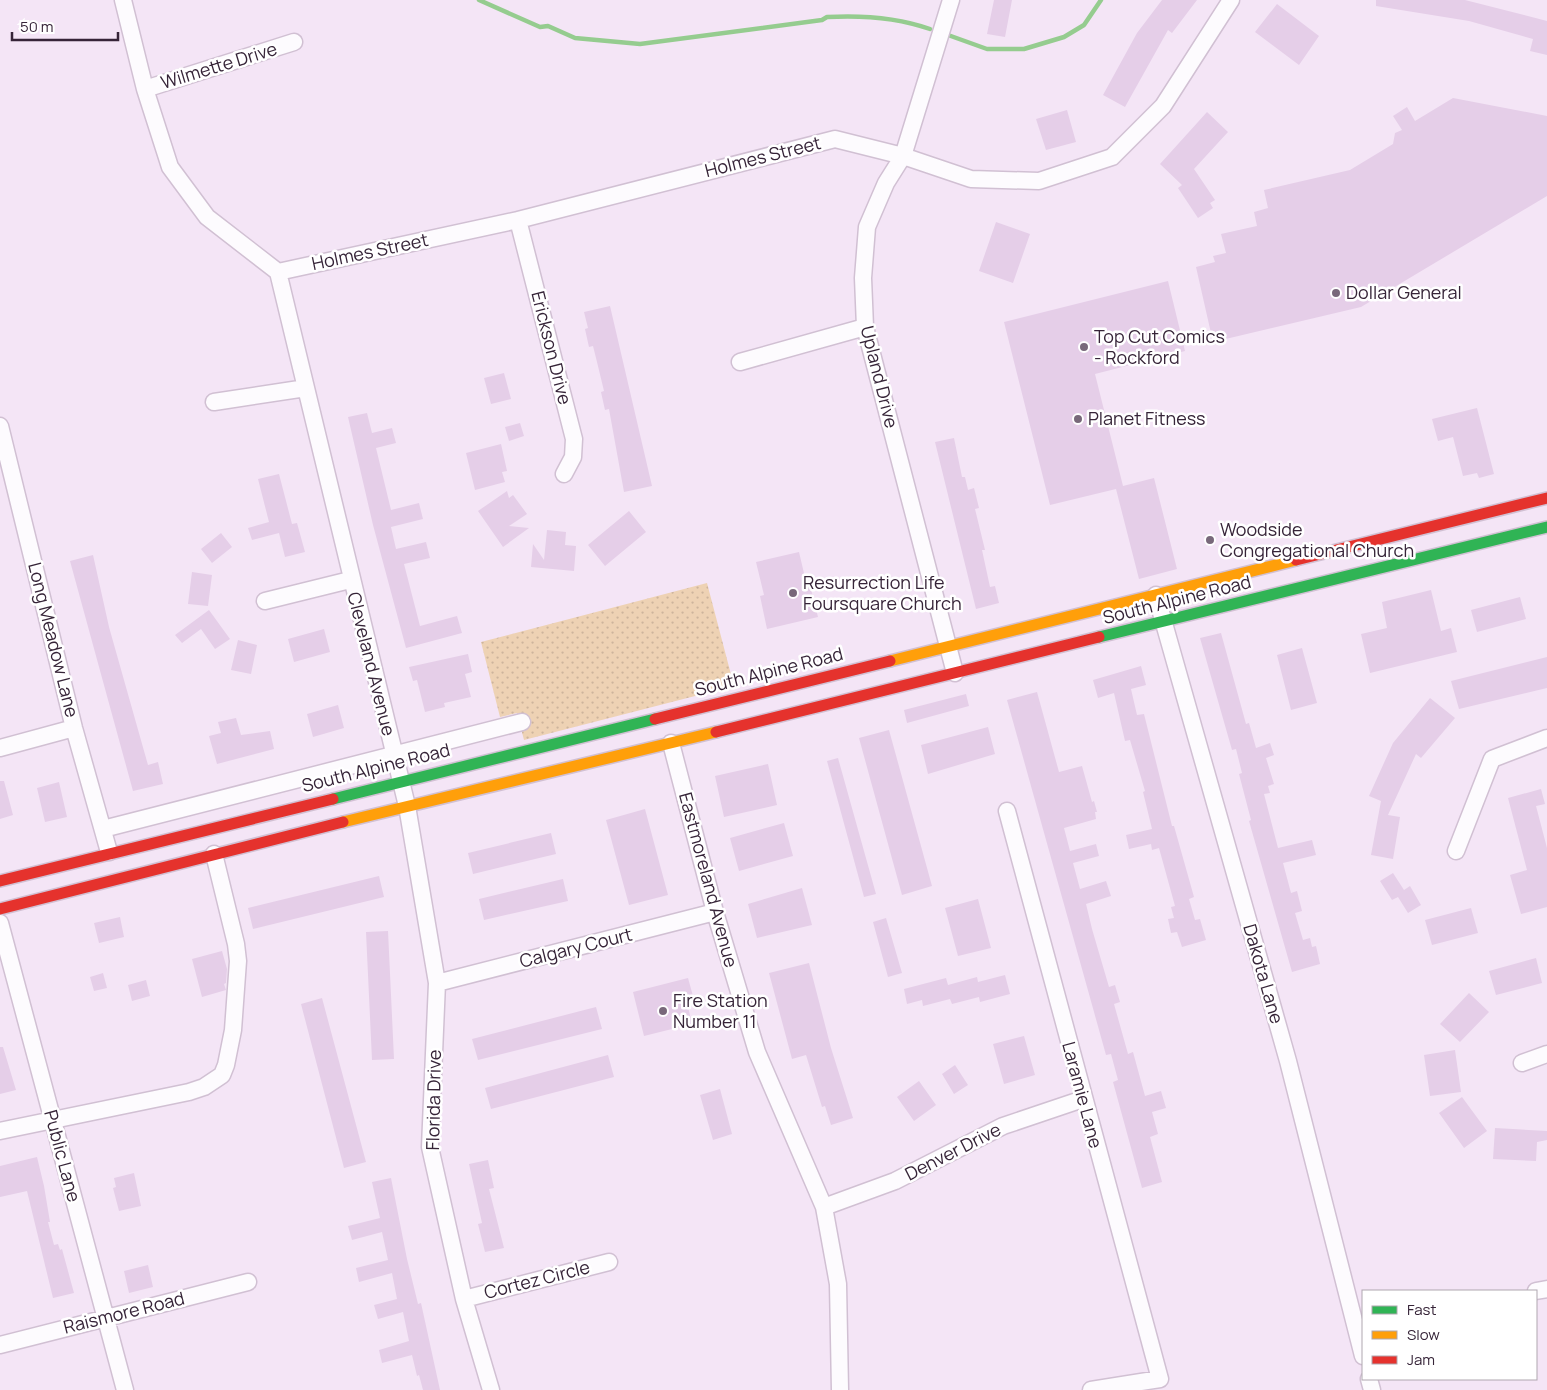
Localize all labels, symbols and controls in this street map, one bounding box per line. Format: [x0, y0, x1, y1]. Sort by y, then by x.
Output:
scale bar [12, 10, 119, 42]
text: 50 m [20, 16, 54, 37]
street label: Wilmette Drive [158, 36, 280, 94]
street label: Holmes Street [702, 130, 823, 182]
street label: Holmes Street [309, 227, 430, 275]
place label: Dollar General [1346, 280, 1462, 304]
marker: Dollar General [1330, 287, 1342, 299]
street label: Erickson Drive [526, 289, 578, 407]
street label: Upland Drive [856, 323, 904, 430]
place label: Top Cut Comics - Rockford [1094, 324, 1225, 369]
marker: Top Cut Comics - Rockford [1078, 341, 1090, 353]
place label: Planet Fitness [1088, 406, 1206, 430]
marker: Planet Fitness [1072, 413, 1084, 425]
place label: Woodside Congregational Church [1220, 517, 1414, 562]
marker: Woodside Congregational Church [1204, 534, 1216, 546]
street label: Long Meadow Lane [23, 560, 85, 720]
street label: South Alpine Road [1100, 569, 1253, 629]
place label: Resurrection Life Foursquare Church [803, 570, 962, 615]
marker: Resurrection Life Foursquare Church [787, 587, 799, 599]
street label: Cleveland Avenue [343, 589, 401, 738]
street label: South Alpine Road [692, 641, 845, 701]
street label: South Alpine Road [299, 737, 452, 797]
street label: Eastmoreland Avenue [674, 790, 744, 970]
street label: Calgary Court [517, 921, 635, 973]
street label: Dakota Lane [1238, 921, 1290, 1026]
place label: Fire Station Number 11 [673, 988, 768, 1033]
marker: Fire Station Number 11 [657, 1005, 669, 1017]
street label: Laramie Lane [1057, 1039, 1109, 1151]
street label: Florida Drive [420, 1049, 446, 1151]
street label: Public Lane [39, 1107, 87, 1205]
street label: Denver Drive [901, 1117, 1005, 1186]
street label: Cortez Circle [481, 1254, 592, 1304]
street label: Raismore Road [61, 1285, 187, 1339]
legend [1362, 1290, 1537, 1380]
text: Fast [1407, 1299, 1436, 1320]
text: Slow [1407, 1324, 1440, 1345]
text: Jam [1407, 1349, 1435, 1370]

